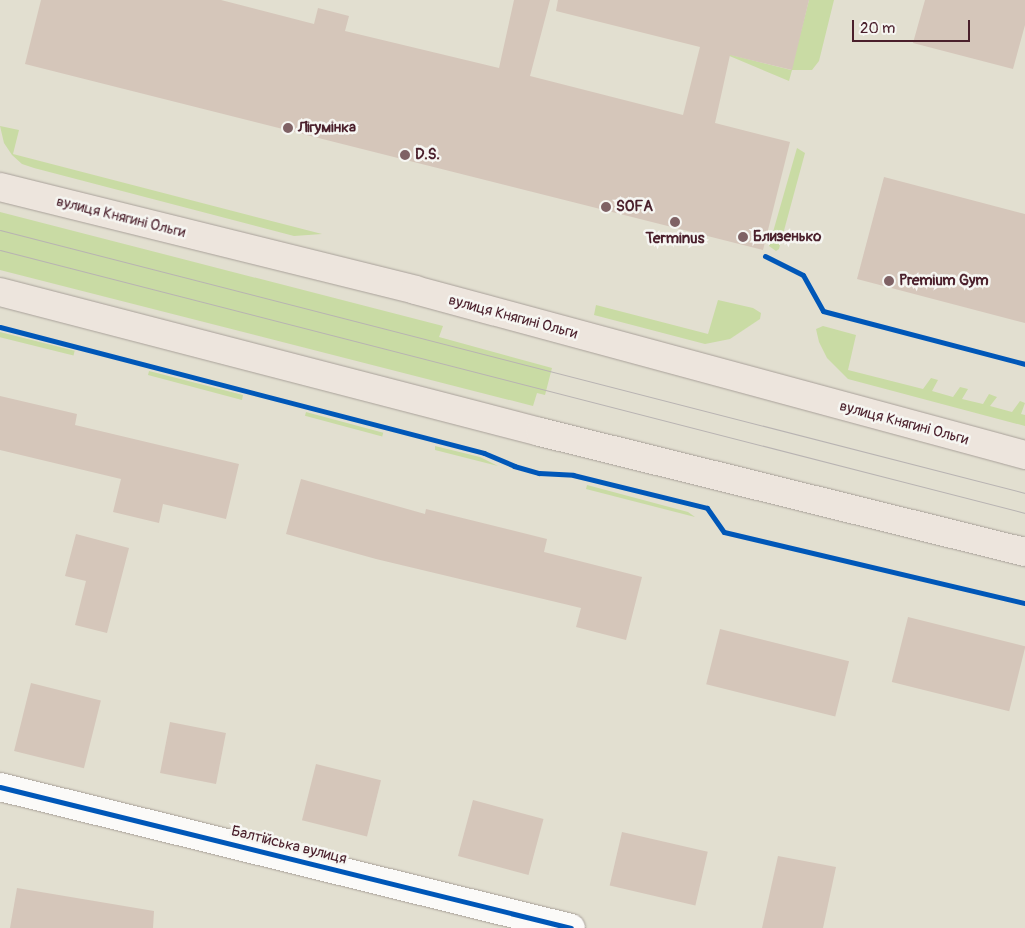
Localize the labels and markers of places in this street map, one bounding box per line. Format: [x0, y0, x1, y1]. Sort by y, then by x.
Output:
place label: Лігумінка [298, 119, 356, 137]
marker: Лігумінка [282, 122, 294, 134]
place label: D.S. [415, 146, 440, 164]
marker: D.S. [399, 149, 411, 161]
place label: SOFA [616, 198, 653, 216]
marker: SOFA [600, 201, 612, 213]
marker: Terminus [669, 216, 681, 228]
place label: Близенько [753, 228, 821, 246]
place label: Terminus [646, 230, 704, 248]
marker: Близенько [737, 231, 749, 243]
place label: Premium Gym [899, 272, 989, 290]
marker: Premium Gym [883, 275, 895, 287]

